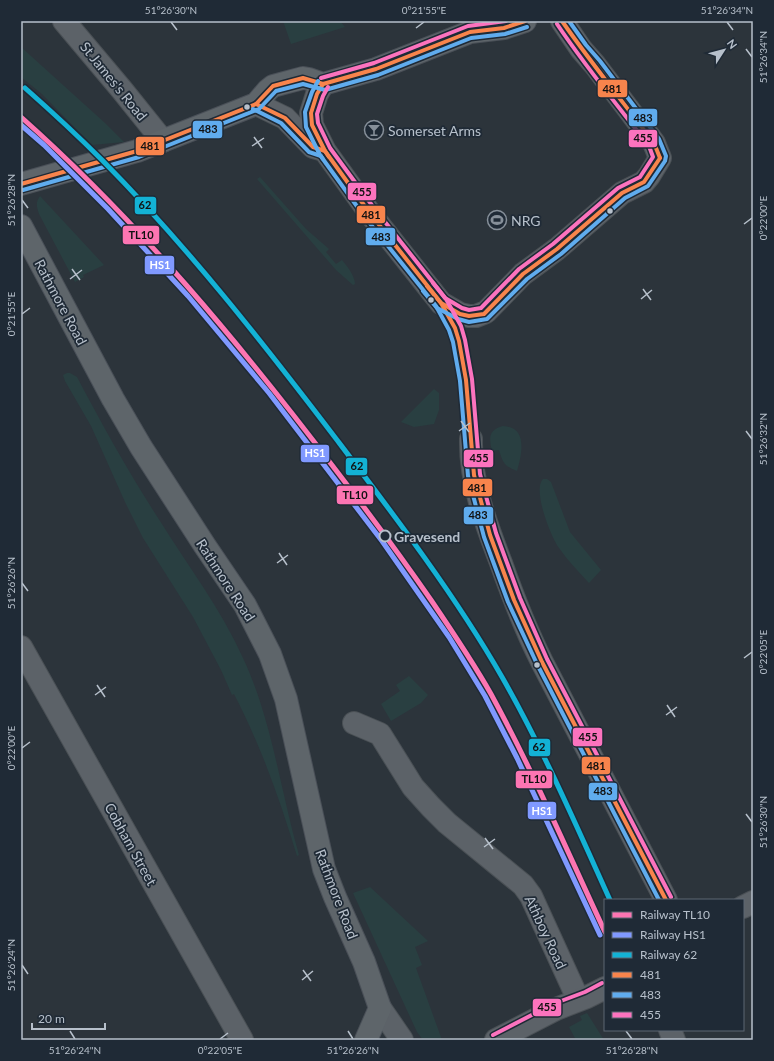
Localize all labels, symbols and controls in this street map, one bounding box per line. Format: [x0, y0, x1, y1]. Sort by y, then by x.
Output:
text: 51°26'30"N [145, 4, 197, 16]
text: 0°21'55"E [402, 4, 447, 16]
text: 51°26'34"N [701, 4, 753, 16]
north arrow [704, 30, 744, 70]
text: 51°26'34"N [757, 31, 769, 83]
text: N [725, 37, 740, 51]
street label: St James's Road [77, 38, 151, 124]
line badge: 481 [597, 79, 628, 98]
text: 481 [602, 82, 622, 95]
unlabelled marker [242, 102, 252, 112]
line badge: 483 [628, 108, 658, 127]
text: 483 [633, 111, 653, 124]
bar icon: Somerset Arms [363, 119, 385, 141]
line badge: 483 [192, 120, 223, 139]
text: 483 [198, 122, 218, 135]
place label: Somerset Arms [388, 122, 481, 139]
line badge: 455 [628, 129, 658, 148]
text: 455 [633, 131, 653, 144]
line badge: 481 [135, 136, 165, 156]
text: 481 [140, 139, 160, 152]
text: 51°26'28"N [5, 174, 17, 226]
line badge: 455 [347, 182, 377, 201]
text: 455 [352, 185, 372, 198]
text: 0°22'00"E [757, 195, 769, 240]
line badge: 62 [134, 196, 157, 215]
text: 62 [139, 198, 151, 211]
line badge: 481 [356, 205, 386, 224]
unlabelled marker [605, 206, 615, 216]
text: 481 [361, 208, 381, 221]
sports icon: NRG [486, 209, 508, 231]
place label: NRG [511, 212, 541, 229]
line badge: TL10 [122, 225, 160, 245]
line badge: 483 [365, 227, 396, 246]
text: TL10 [128, 228, 154, 241]
text: 483 [371, 230, 391, 243]
line badge: HS1 [144, 255, 175, 275]
street label: Rathmore Road [31, 256, 91, 348]
text: HS1 [150, 258, 170, 271]
text: 0°21'55"E [5, 291, 17, 336]
unlabelled marker [426, 295, 436, 305]
text: 51°26'32"N [757, 413, 769, 465]
line badge: HS1 [300, 444, 330, 463]
text: HS1 [305, 446, 325, 459]
line badge: 455 [463, 449, 494, 468]
text: 455 [469, 451, 489, 464]
line badge: 62 [345, 457, 368, 476]
text: 62 [351, 459, 363, 472]
line badge: 481 [462, 478, 493, 497]
text: 481 [467, 481, 487, 494]
line badge: TL10 [336, 485, 374, 505]
text: TL10 [342, 488, 368, 501]
line badge: 483 [463, 506, 494, 525]
text: 483 [468, 508, 488, 521]
place label: Gravesend [394, 528, 460, 545]
marker: Gravesend [378, 529, 392, 543]
street label: Rathmore Road [193, 536, 259, 624]
text: 51°26'26"N [5, 557, 17, 609]
text: 0°22'05"E [757, 629, 769, 674]
unlabelled marker [532, 660, 542, 670]
text: 0°22'00"E [5, 725, 17, 770]
line badge: 455 [572, 727, 603, 747]
text: 455 [578, 730, 598, 743]
line badge: 62 [528, 738, 551, 757]
text: 62 [533, 740, 545, 753]
line badge: 481 [581, 756, 611, 775]
text: 481 [586, 759, 606, 772]
line badge: TL10 [515, 770, 553, 789]
text: TL10 [521, 772, 547, 785]
line badge: 483 [588, 782, 618, 801]
text: 483 [593, 784, 613, 797]
text: 51°26'30"N [757, 796, 769, 848]
street label: Cobham Street [101, 800, 161, 888]
line badge: HS1 [527, 801, 557, 820]
text: HS1 [532, 804, 552, 817]
street label: Rathmore Road [312, 847, 362, 941]
street label: Athboy Road [522, 893, 570, 971]
legend [604, 899, 744, 1031]
text: Railway TL10 [640, 907, 710, 922]
text: Railway HS1 [640, 927, 706, 942]
text: 51°26'24"N [5, 939, 17, 991]
text: Railway 62 [640, 947, 697, 962]
text: 481 [640, 967, 661, 982]
text: 483 [640, 987, 661, 1002]
line badge: 455 [532, 998, 562, 1017]
text: 455 [537, 1000, 557, 1013]
scale bar [32, 1005, 105, 1031]
text: 455 [640, 1007, 661, 1022]
text: 20 m [38, 1011, 65, 1026]
text: 51°26'24"N [49, 1044, 101, 1056]
text: 0°22'05"E [198, 1044, 243, 1056]
text: 51°26'26"N [327, 1044, 379, 1056]
text: 51°26'28"N [606, 1044, 658, 1056]

